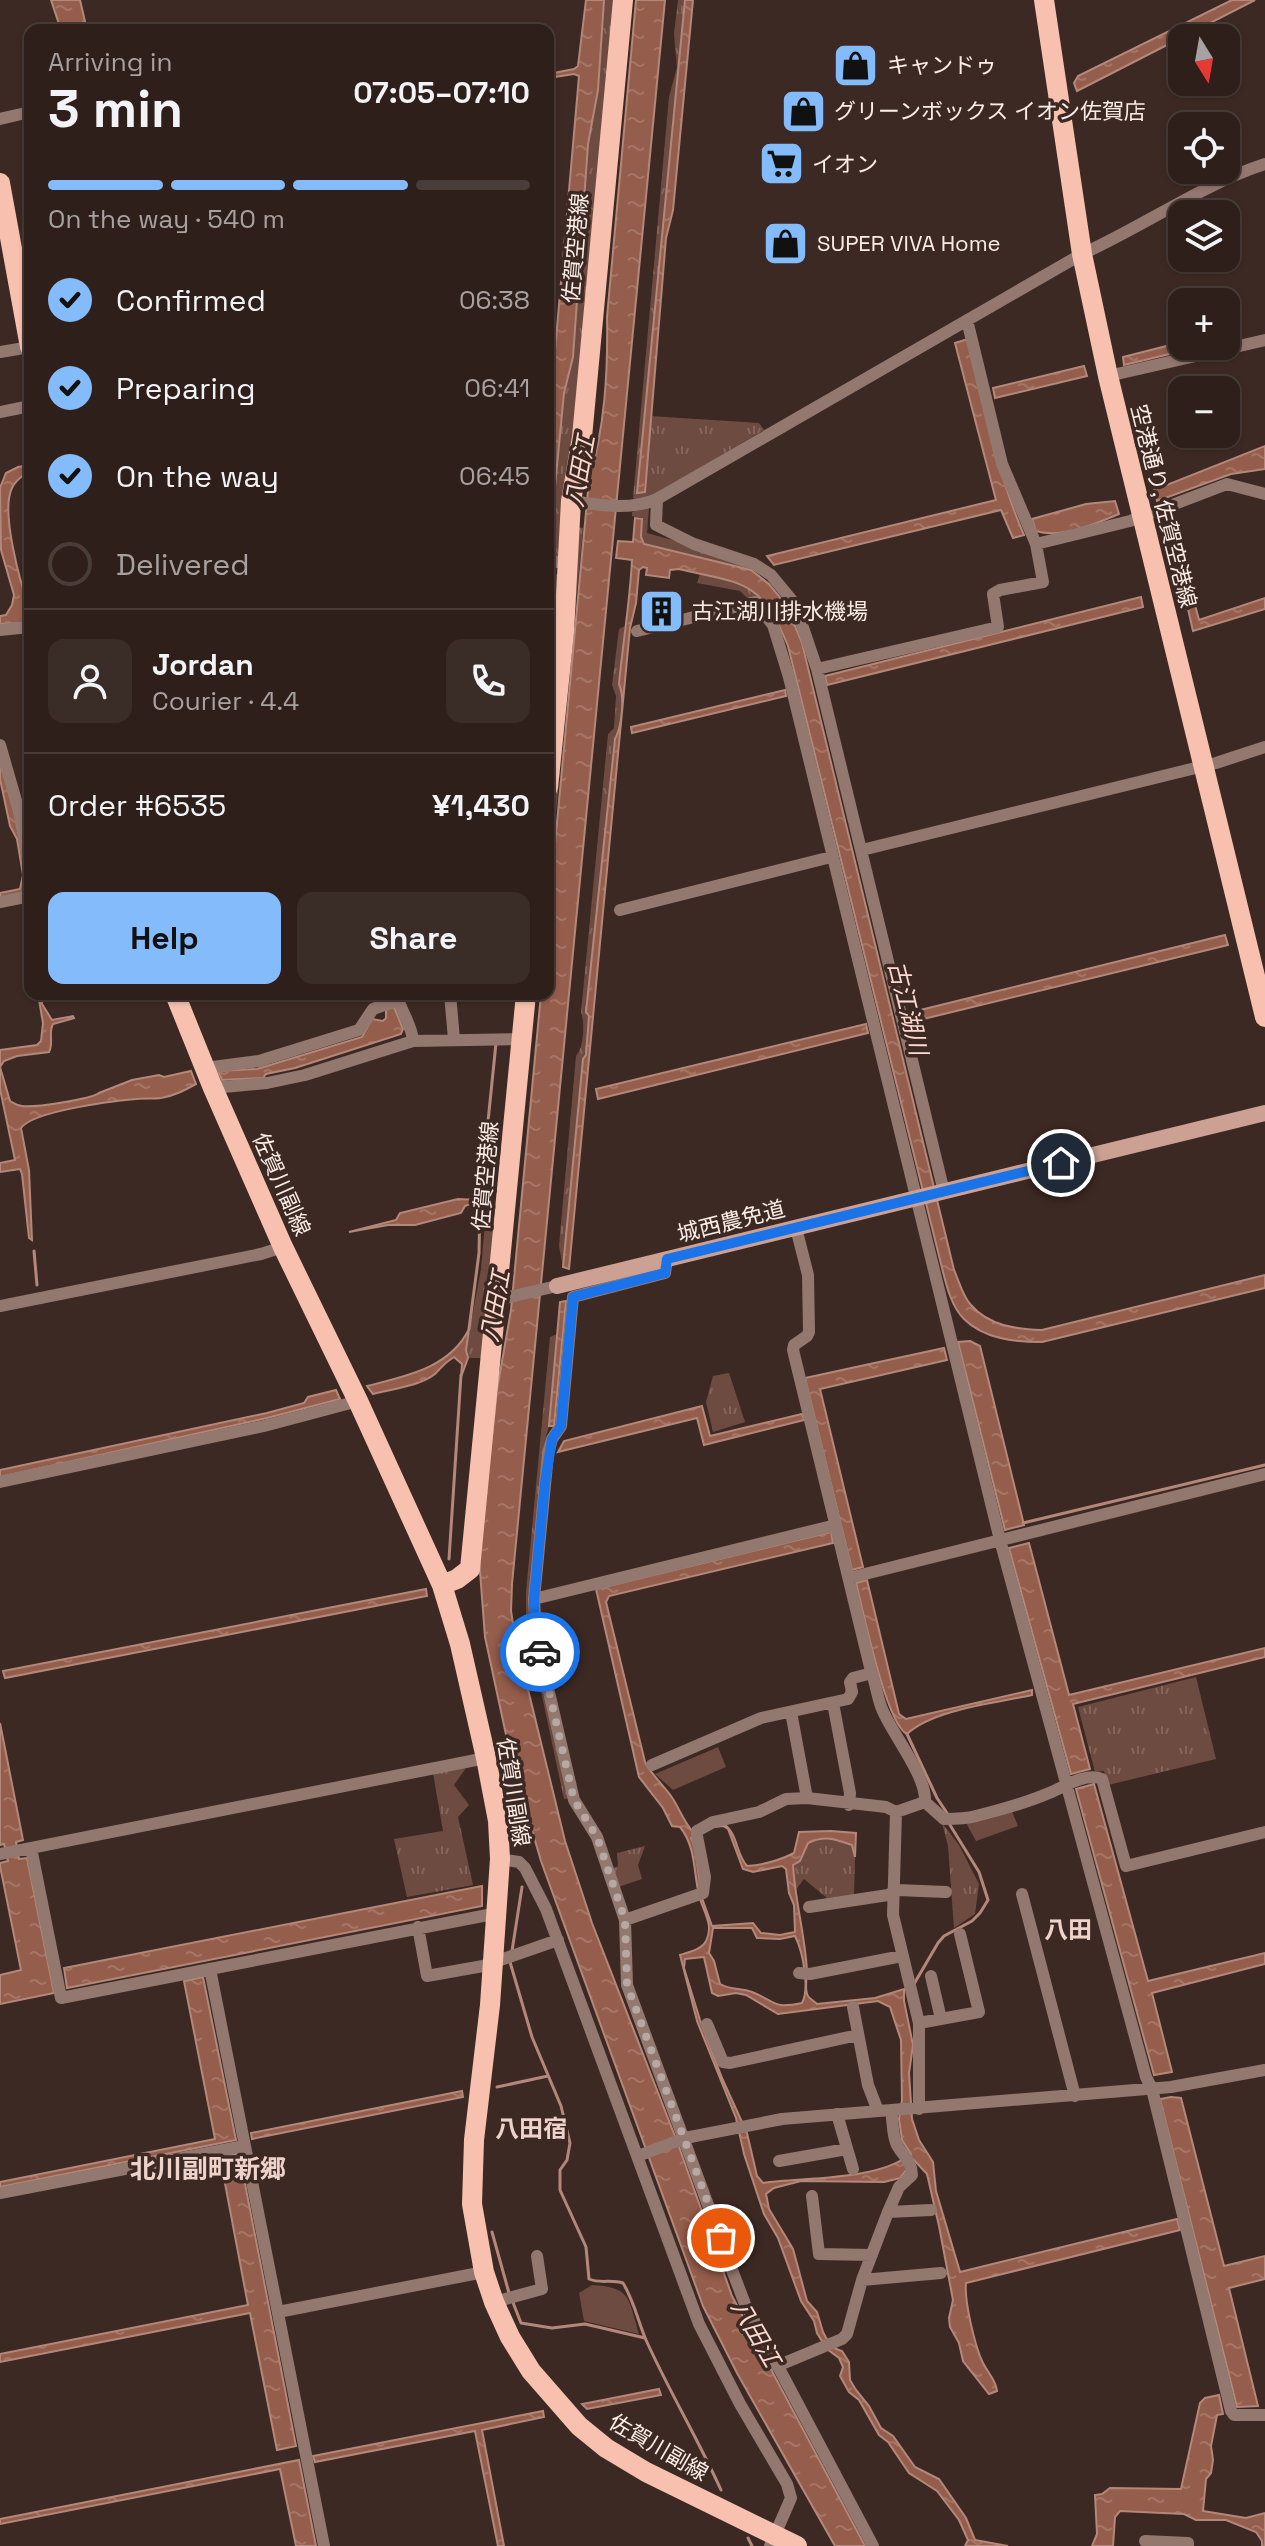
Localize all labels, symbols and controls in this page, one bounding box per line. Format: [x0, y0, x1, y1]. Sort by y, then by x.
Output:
north arrow [1168, 24, 1240, 96]
map controls [1168, 24, 1240, 448]
shop icon: キャンドゥ [832, 41, 880, 89]
text: Arriving in [48, 45, 172, 79]
place label: キャンドゥ [887, 51, 997, 79]
text: 07:05–07:10 [353, 73, 530, 112]
text: 3 min [48, 76, 183, 142]
shop icon: グリーンボックス イオン佐賀店 [779, 87, 827, 135]
place label: グリーンボックス イオン佐賀店 [834, 97, 1146, 125]
button: locate [1168, 112, 1240, 184]
supermarket icon: イオン [757, 140, 805, 188]
place label: イオン [812, 150, 878, 178]
street label: 佐賀空港線 [556, 192, 594, 304]
button: layers [1168, 200, 1240, 272]
text: On the way · 540 m [48, 202, 285, 236]
shop icon: SUPER VIVA Home [762, 219, 810, 267]
place label: SUPER VIVA Home [817, 229, 1001, 257]
icon: check [48, 278, 92, 322]
text: Confirmed [116, 281, 266, 320]
text: 06:38 [459, 283, 530, 317]
button: + [1168, 288, 1240, 360]
icon: check [48, 366, 92, 410]
text: Preparing [116, 369, 255, 408]
text: 06:41 [464, 371, 530, 405]
button: − [1168, 376, 1240, 448]
street label: 空港通り, 佐賀空港線 [1125, 401, 1203, 611]
water label: 八田江 [558, 430, 602, 509]
icon: check [48, 454, 92, 498]
text: On the way [116, 457, 279, 496]
text: 06:45 [459, 459, 530, 493]
text: Delivered [116, 545, 250, 584]
building icon: 古江湖川排水機場 [637, 587, 685, 635]
place label: 古江湖川排水機場 [692, 597, 868, 625]
button: person [48, 639, 132, 723]
button: phone [446, 639, 530, 723]
text: Jordan [152, 645, 254, 684]
text: Courier · 4.4 [152, 684, 299, 718]
text: Order #6535 [48, 786, 226, 825]
text: ¥1,430 [432, 786, 530, 825]
button: Help [48, 892, 281, 984]
button: Share [297, 892, 530, 984]
water label: 古江湖川 [881, 958, 935, 1061]
street label: 佐賀空港線 [466, 1120, 504, 1232]
street label: 佐賀川副線 [247, 1128, 317, 1240]
pin [1027, 1129, 1095, 1197]
icon: home [1039, 1141, 1083, 1185]
street label: 城西農免道 [674, 1194, 788, 1248]
water label: 八田江 [473, 1265, 517, 1344]
courier [500, 1612, 580, 1692]
icon: car [518, 1630, 562, 1674]
street label: 佐賀川副線 [492, 1735, 536, 1849]
district label: 八田 [1044, 1914, 1092, 1945]
district label: 八田宿 [495, 2113, 567, 2144]
district label: 北川副町新郷 [130, 2152, 286, 2186]
pin [687, 2204, 755, 2272]
icon: bag [699, 2216, 743, 2260]
water label: 八田江 [725, 2294, 789, 2375]
street label: 佐賀川副線 [604, 2407, 714, 2487]

